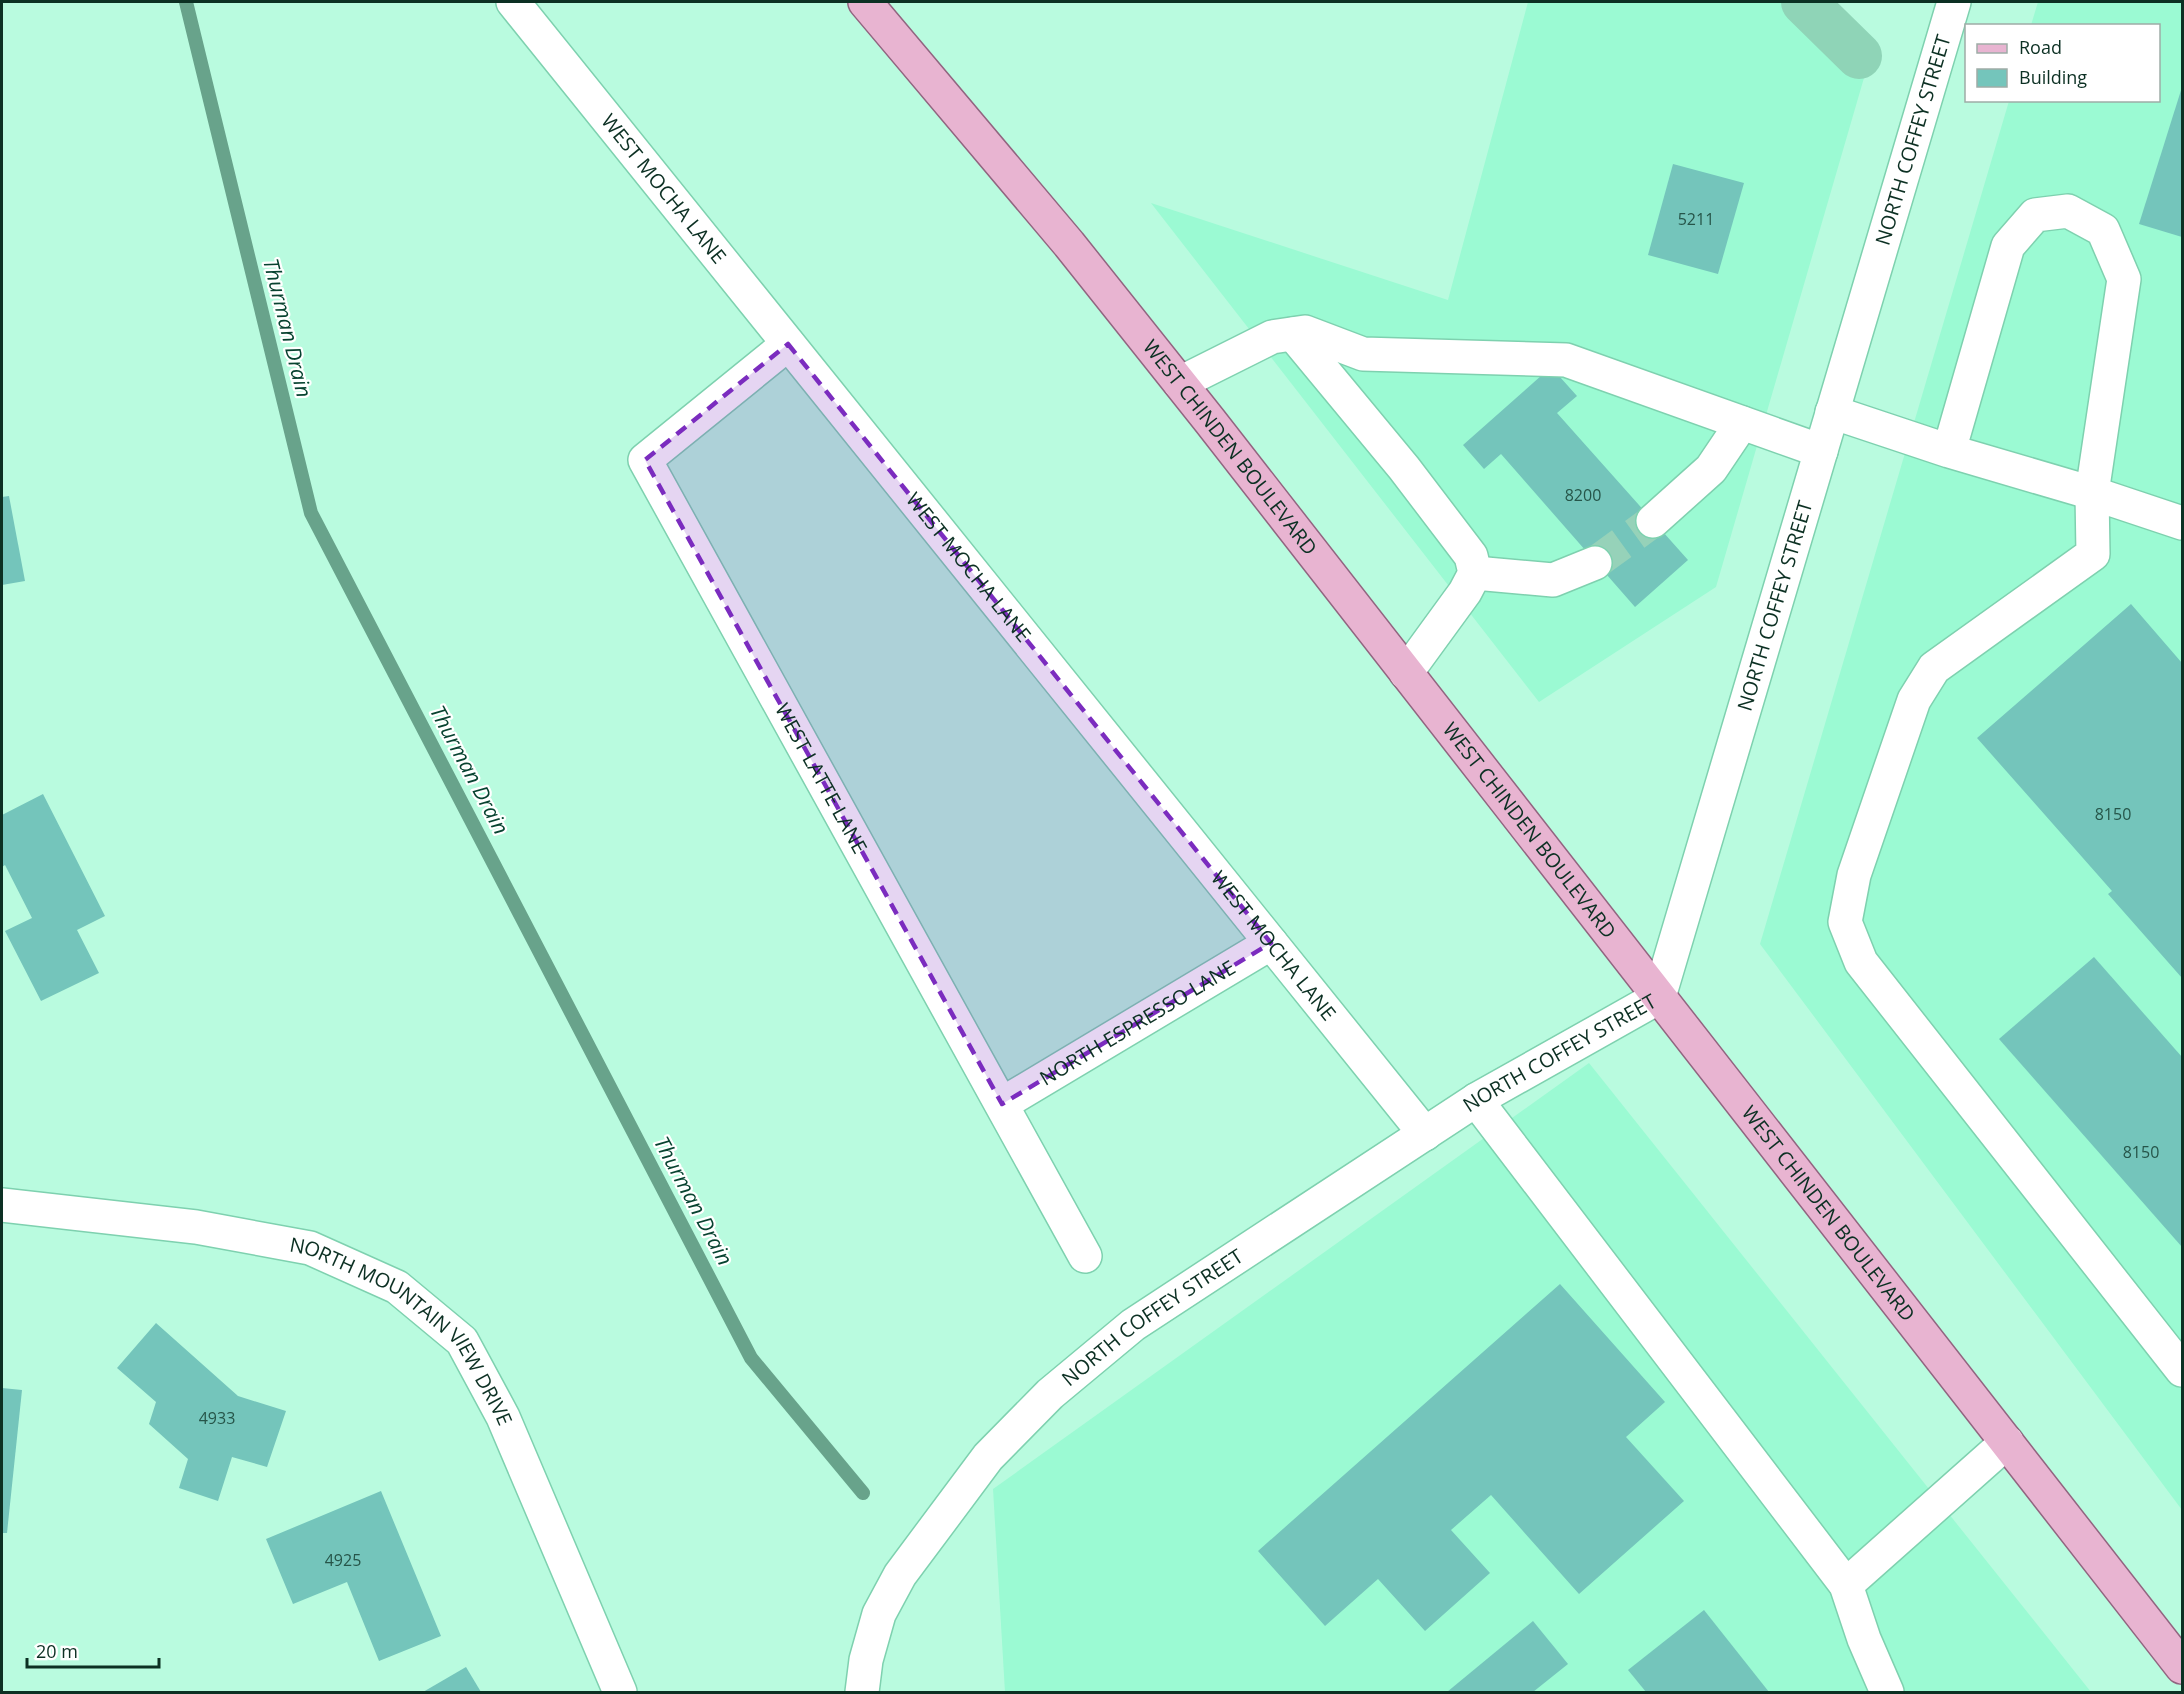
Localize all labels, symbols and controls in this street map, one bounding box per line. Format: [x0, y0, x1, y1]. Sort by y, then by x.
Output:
legend [1965, 24, 2160, 102]
street label: NORTH COFFEY STREET [1869, 32, 1957, 248]
text: Road [2019, 35, 2062, 59]
text: Building [2019, 65, 2087, 89]
street label: WEST MOCHA LANE [595, 108, 732, 269]
house number: 5211 [1678, 208, 1714, 230]
water label: Thurman Drain [257, 255, 319, 400]
street label: WEST CHINDEN BOULEVARD [1137, 334, 1324, 560]
house number: 8200 [1565, 484, 1601, 506]
street label: WEST MOCHA LANE [900, 487, 1037, 647]
street label: NORTH COFFEY STREET [1731, 497, 1818, 714]
street label: WEST LATTE LANE [769, 698, 874, 858]
water label: Thurman Drain [424, 700, 516, 839]
street label: WEST CHINDEN BOULEVARD [1437, 717, 1622, 944]
house number: 8150 [2095, 803, 2131, 825]
street label: WEST MOCHA LANE [1205, 865, 1342, 1026]
street label: NORTH ESPRESSO LANE [1034, 953, 1240, 1091]
street label: NORTH COFFEY STREET [1457, 987, 1661, 1118]
street label: WEST CHINDEN BOULEVARD [1736, 1100, 1921, 1327]
water label: Thurman Drain [648, 1131, 740, 1270]
house number: 8150 [2123, 1141, 2159, 1163]
street label: NORTH MOUNTAIN VIEW DRIVE [288, 1231, 519, 1429]
street label: NORTH COFFEY STREET [1056, 1243, 1248, 1392]
house number: 4933 [199, 1407, 235, 1429]
house number: 4925 [325, 1549, 361, 1571]
scale bar [27, 1631, 159, 1669]
text: 20 m [36, 1639, 78, 1663]

